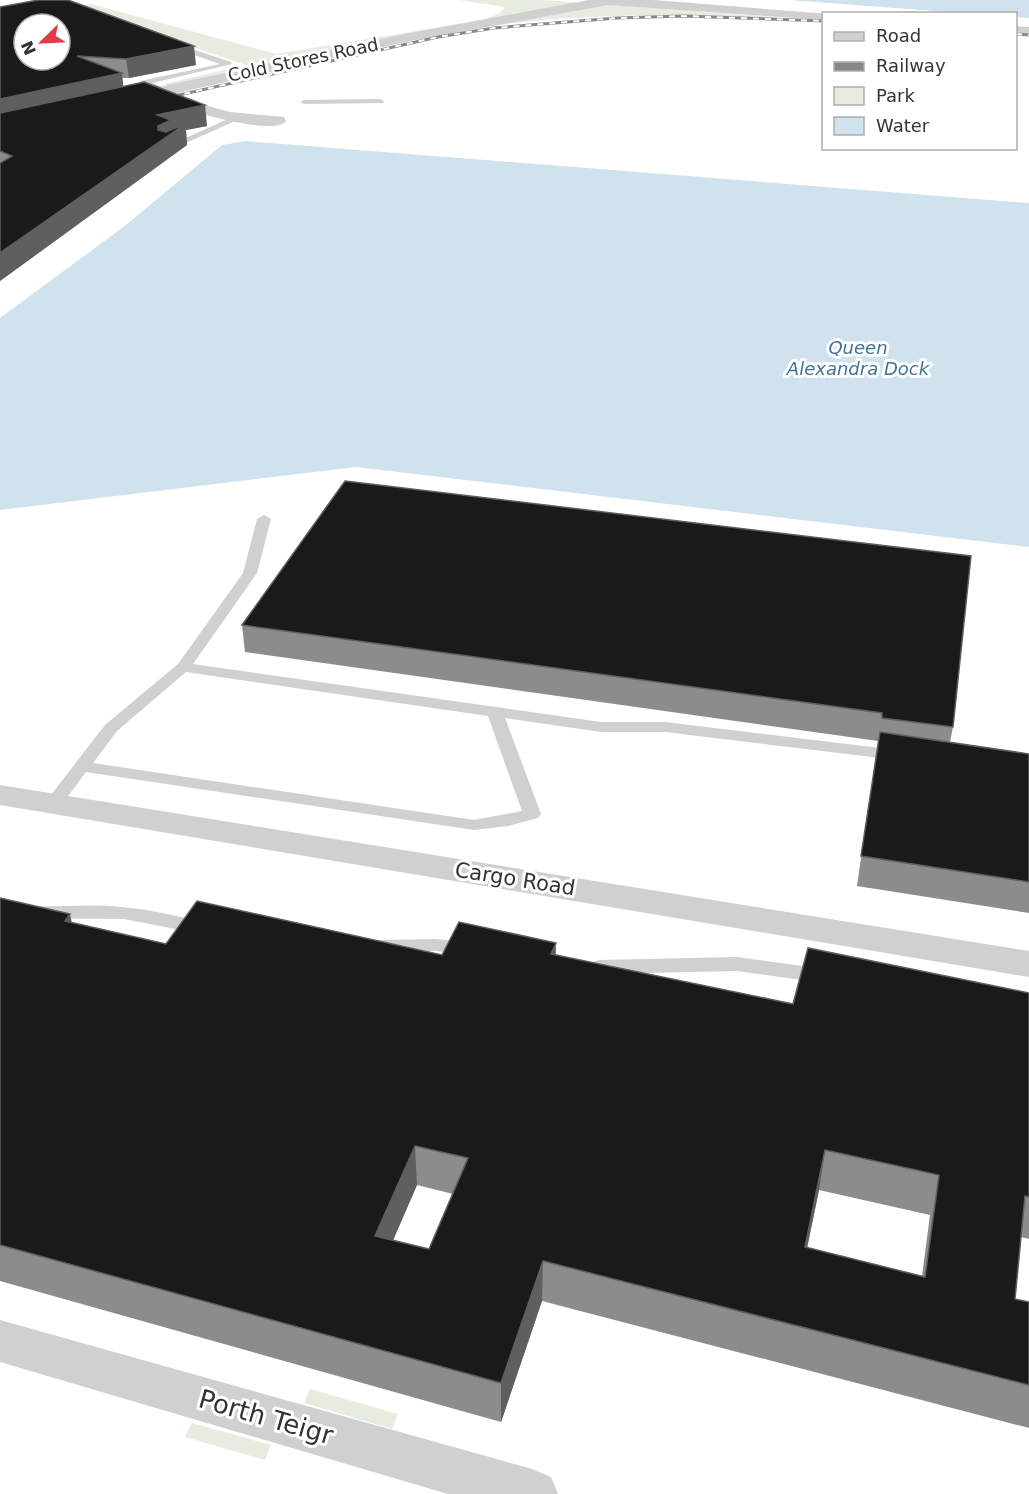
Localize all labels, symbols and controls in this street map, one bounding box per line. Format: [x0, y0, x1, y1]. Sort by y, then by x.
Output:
north arrow [12, 12, 72, 72]
legend [822, 12, 1017, 150]
text: Road [876, 25, 921, 46]
street label: Cold Stores Road [226, 33, 380, 86]
text: N [17, 38, 40, 58]
text: Railway [876, 55, 946, 76]
text: Park [876, 85, 915, 106]
text: Water [876, 115, 930, 136]
water label: Queen Alexandra Dock [786, 337, 931, 379]
street label: Cargo Road [453, 858, 577, 900]
street label: Porth Teigr [195, 1384, 337, 1451]

